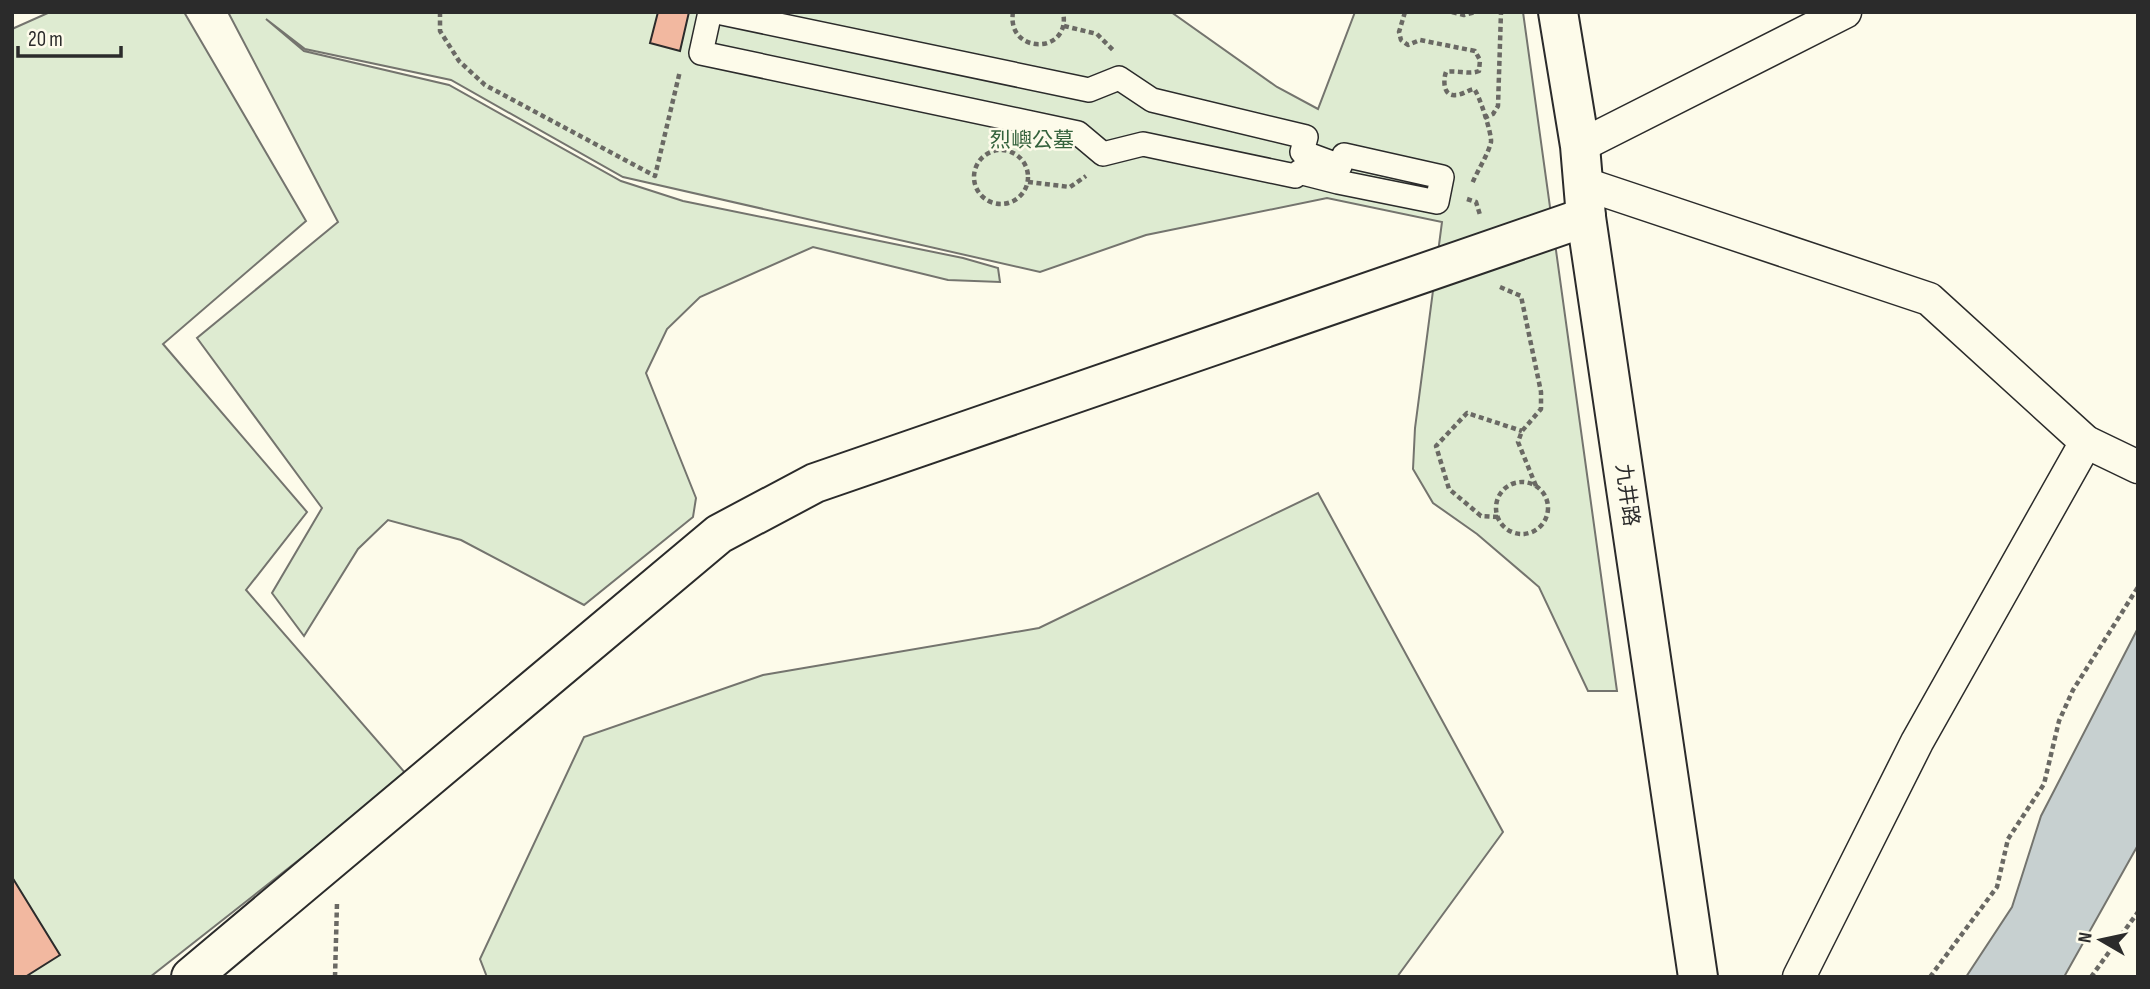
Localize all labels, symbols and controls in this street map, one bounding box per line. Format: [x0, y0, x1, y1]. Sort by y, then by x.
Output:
scale bar [18, 14, 121, 58]
text: 20 m [28, 27, 63, 52]
park label: 烈嶼公墓 [990, 128, 1074, 153]
street label: 九井路 [1610, 462, 1644, 528]
north arrow [2066, 905, 2136, 975]
text: N [2074, 931, 2098, 944]

